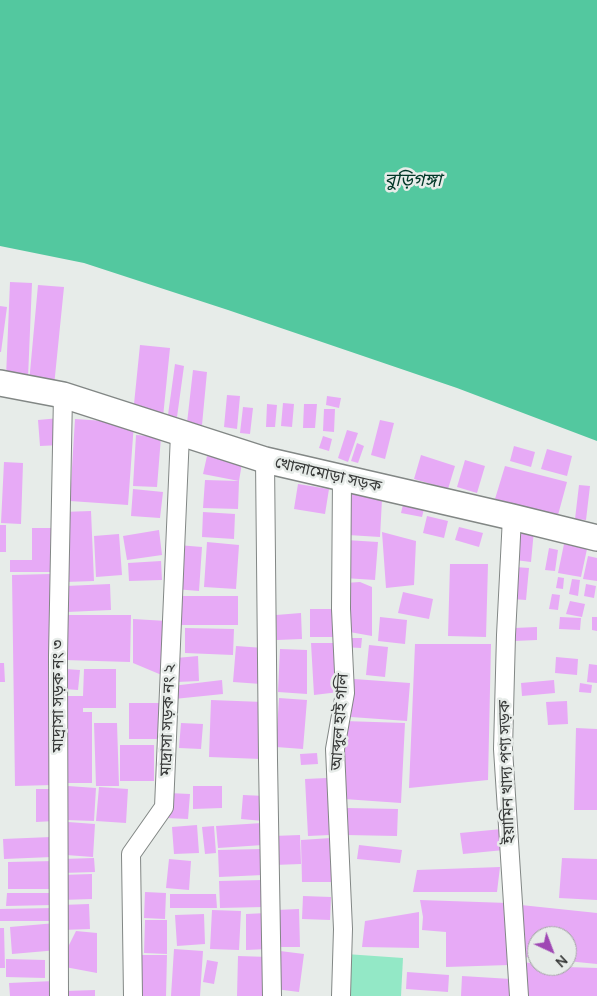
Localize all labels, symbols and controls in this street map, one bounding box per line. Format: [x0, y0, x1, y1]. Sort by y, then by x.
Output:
water label: বুড়িগঙ্গা [384, 170, 442, 192]
street label: খোলামোড়া সড়ক [273, 453, 383, 497]
street label: মাদ্রাসা সড়ক নং ৩ [49, 640, 69, 752]
street label: মাদ্রাসা সড়ক নং ২ [156, 663, 180, 777]
street label: আব্দুল হাই গলি [327, 673, 353, 771]
street label: ইয়ামিন খাদ্য পণ্য সড়ক [495, 700, 519, 844]
north arrow [527, 926, 577, 976]
text: N [552, 951, 572, 972]

